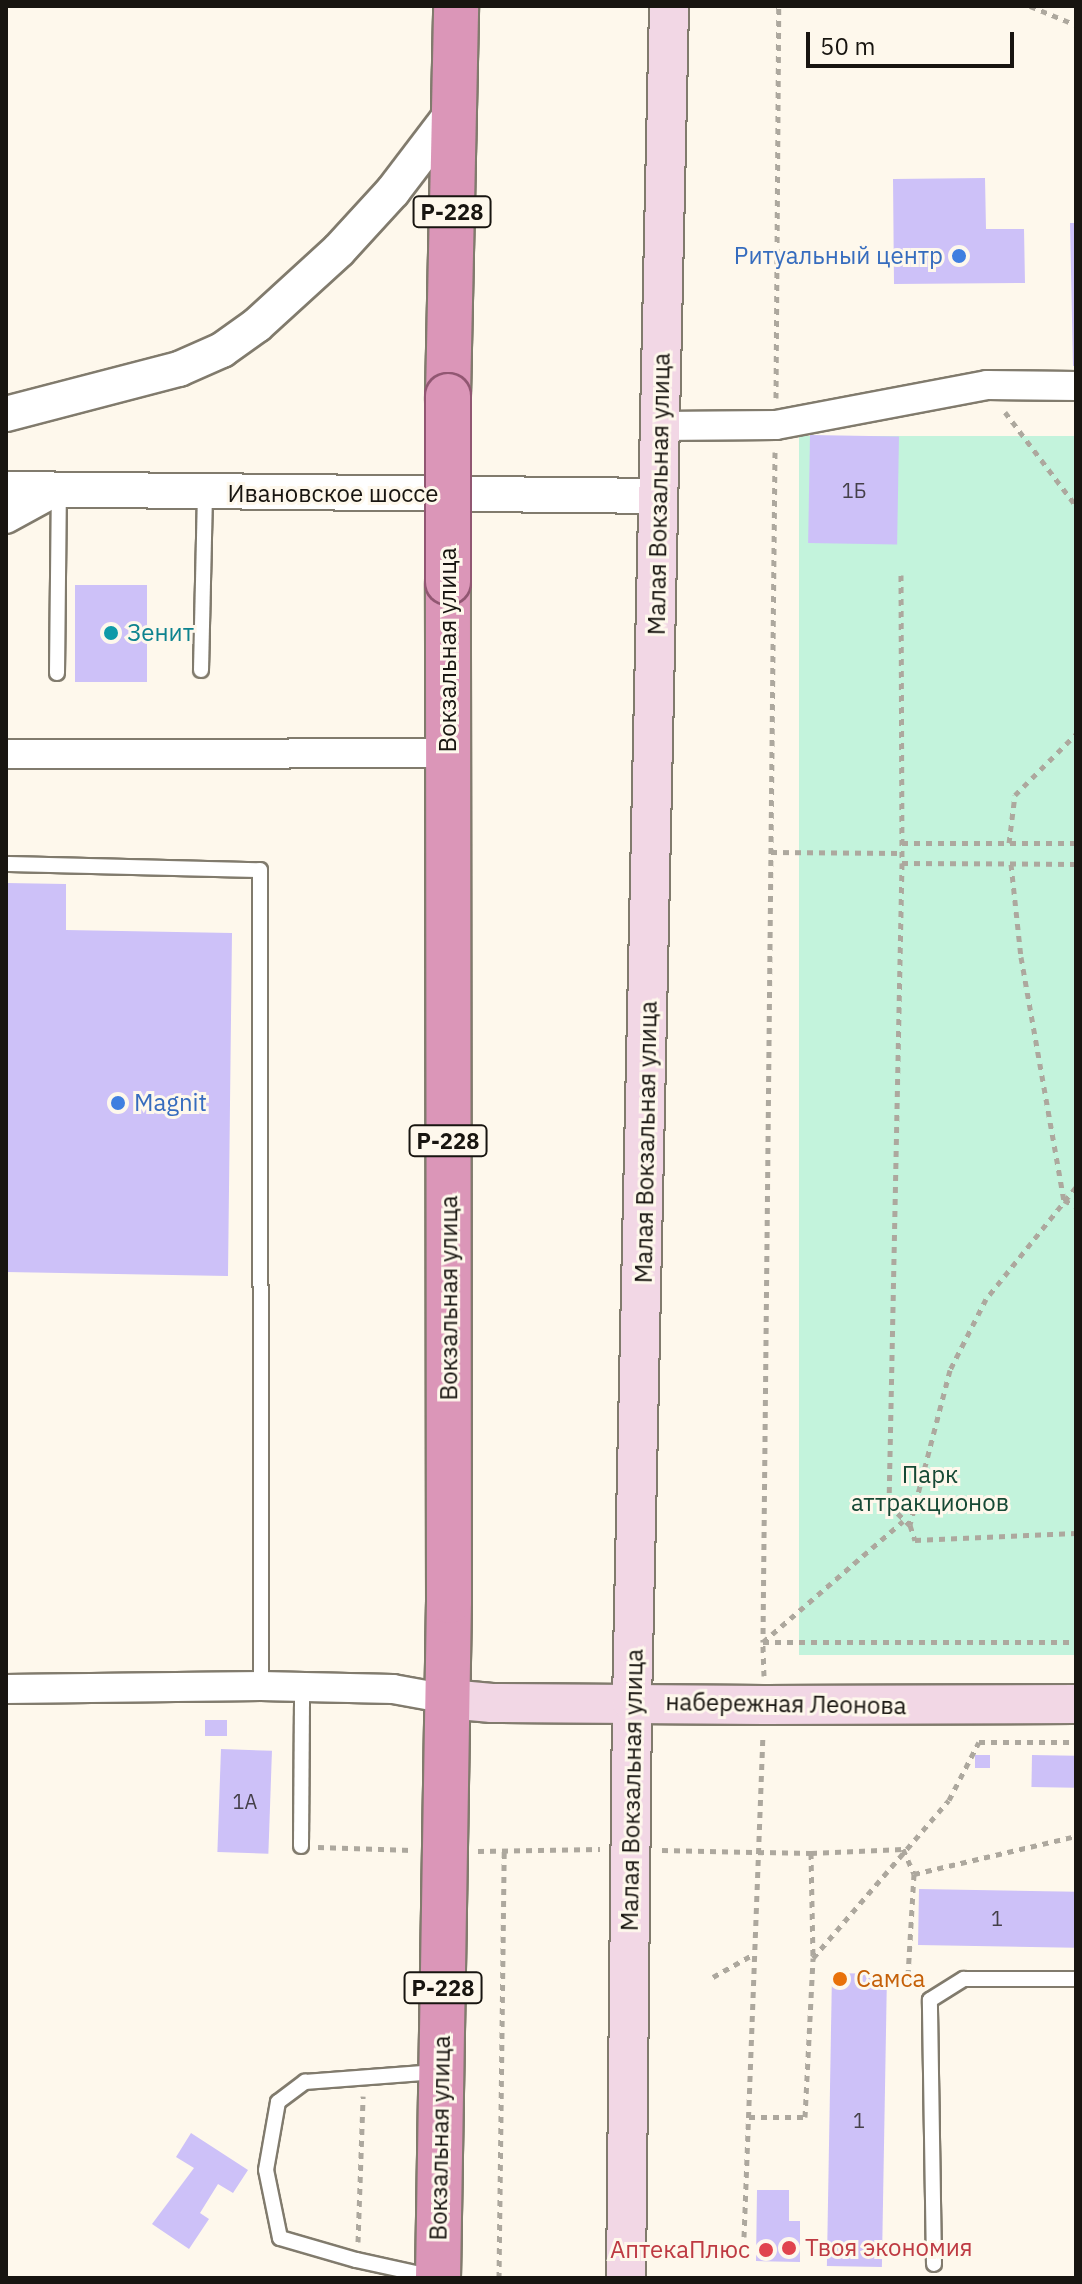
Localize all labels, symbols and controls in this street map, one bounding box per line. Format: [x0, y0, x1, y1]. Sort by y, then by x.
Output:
scale bar [810, 16, 1018, 66]
text: 50 m [820, 30, 875, 62]
road number: Р-228 [412, 194, 492, 230]
place label: Ритуальный центр [734, 242, 943, 270]
marker: Ритуальный центр [950, 247, 968, 265]
street label: Малая Вокзальная улица [642, 353, 676, 635]
house number: 1Б [842, 478, 866, 502]
street label: Ивановское шоссе [228, 480, 438, 508]
street label: Вокзальная улица [434, 547, 462, 753]
place label: Зенит [127, 619, 194, 647]
marker: Зенит [102, 624, 120, 642]
street label: Малая Вокзальная улица [629, 1001, 663, 1283]
place label: Magnit [134, 1089, 207, 1117]
marker: Magnit [109, 1094, 127, 1112]
road number: Р-228 [408, 1123, 488, 1159]
street label: Вокзальная улица [435, 1195, 463, 1401]
park label: Парк аттракционов [851, 1461, 1009, 1517]
street label: Малая Вокзальная улица [615, 1649, 649, 1931]
street label: набережная Леонова [665, 1687, 907, 1721]
house number: 1А [233, 1789, 257, 1813]
house number: 1 [991, 1906, 1003, 1930]
place label: Самса [856, 1965, 925, 1993]
road number: Р-228 [403, 1970, 483, 2006]
marker: Самса [831, 1970, 849, 1988]
street label: Вокзальная улица [424, 2035, 456, 2241]
house number: 1 [853, 2108, 865, 2132]
place label: Твоя экономия [805, 2234, 973, 2262]
place label: АптекаПлюс [610, 2236, 750, 2264]
marker: Твоя экономия [780, 2239, 798, 2257]
marker: АптекаПлюс [757, 2241, 775, 2259]

